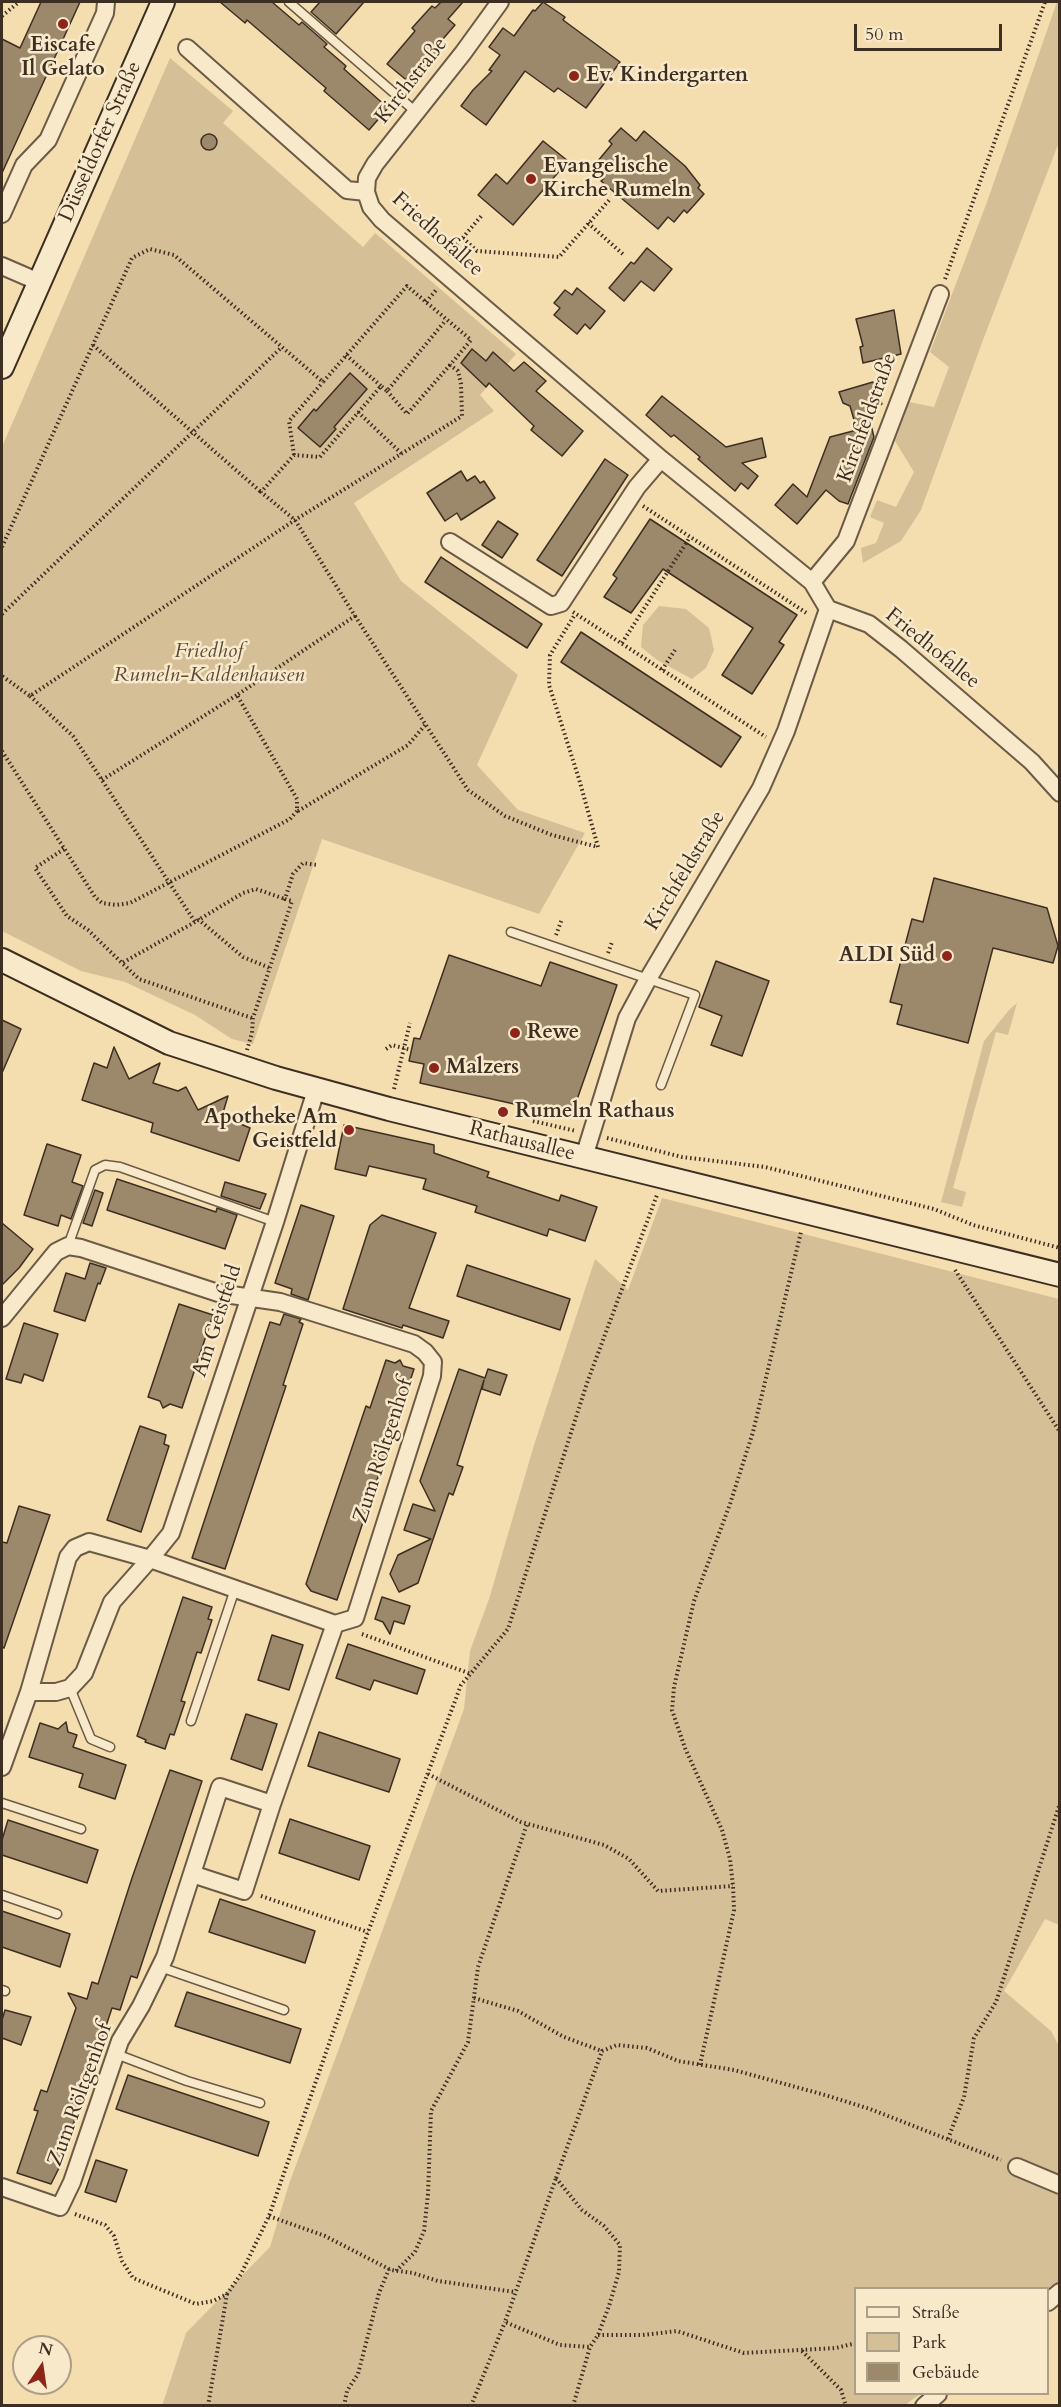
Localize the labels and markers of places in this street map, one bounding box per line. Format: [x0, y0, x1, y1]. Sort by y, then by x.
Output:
marker: Eiscafe Il Gelato [56, 17, 70, 31]
place label: Eiscafe Il Gelato [21, 33, 105, 83]
place label: Ev. Kindergarten [586, 63, 748, 89]
marker: Ev. Kindergarten [567, 69, 581, 83]
place label: Evangelische Kirche Rumeln [543, 154, 691, 204]
marker: Evangelische Kirche Rumeln [524, 172, 538, 186]
place label: ALDI Süd [839, 943, 935, 969]
marker: ALDI Süd [940, 949, 954, 963]
place label: Rewe [527, 1020, 579, 1046]
marker: Rewe [508, 1026, 522, 1040]
place label: Malzers [446, 1055, 519, 1081]
marker: Malzers [427, 1061, 441, 1075]
place label: Rumeln Rathaus [515, 1099, 675, 1125]
place label: Apotheke Am Geistfeld [204, 1105, 337, 1155]
marker: Rumeln Rathaus [496, 1105, 510, 1119]
marker: Apotheke Am Geistfeld [342, 1123, 356, 1137]

